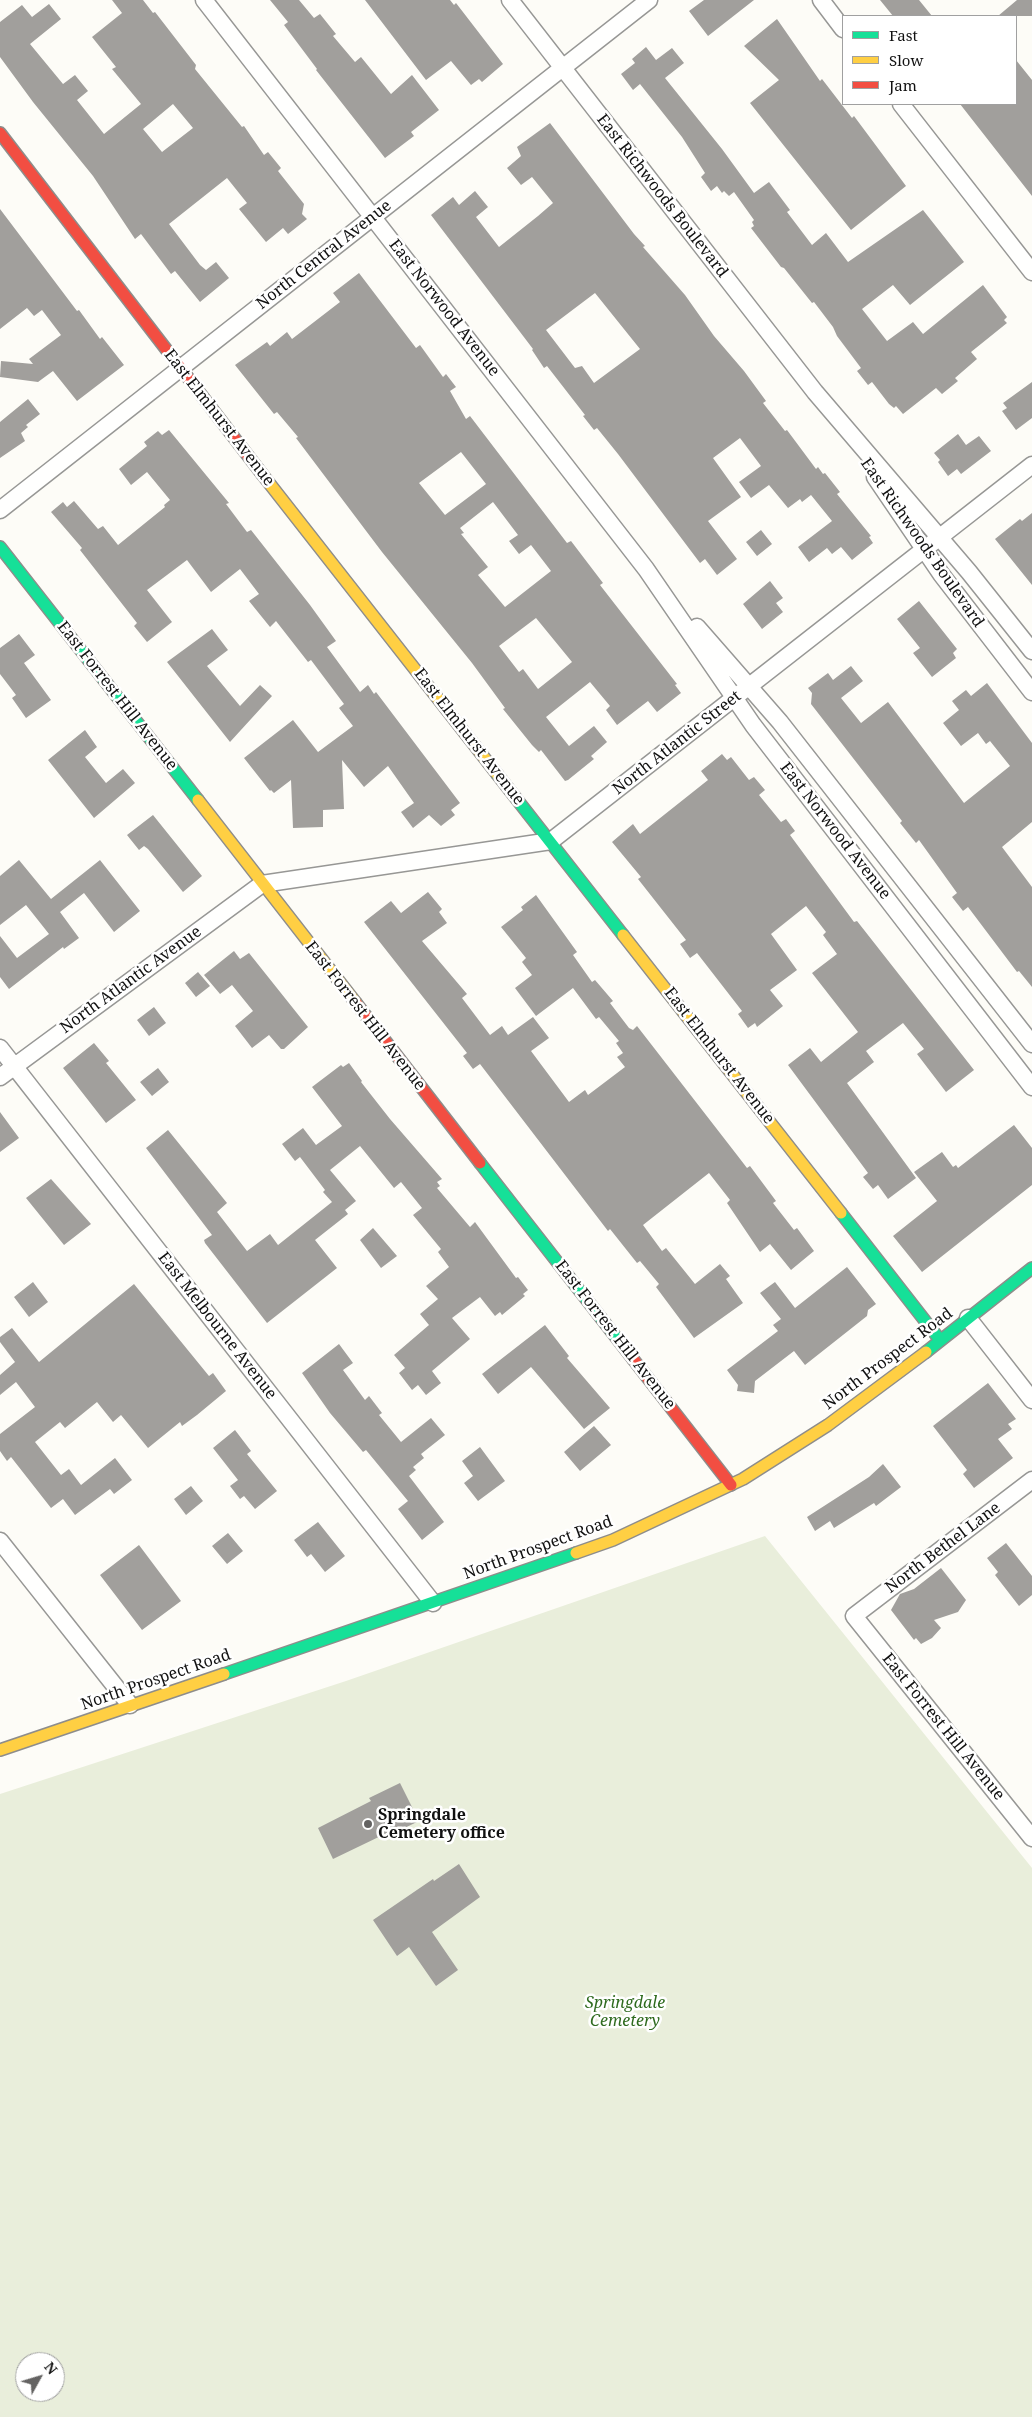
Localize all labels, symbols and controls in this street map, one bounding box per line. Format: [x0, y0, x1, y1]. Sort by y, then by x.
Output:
legend [842, 15, 1017, 105]
text: Fast [889, 25, 918, 45]
text: Slow [889, 50, 923, 70]
text: Jam [889, 75, 917, 95]
street label: East Richwoods Boulevard [592, 110, 732, 282]
street label: North Central Avenue [253, 196, 395, 314]
street label: East Norwood Avenue [385, 236, 503, 380]
street label: East Elmhurst Avenue [160, 346, 278, 490]
street label: East Richwoods Boulevard [856, 455, 988, 631]
street label: East Forrest Hill Avenue [53, 618, 181, 774]
street label: East Elmhurst Avenue [410, 665, 528, 809]
street label: North Atlantic Street [609, 687, 745, 799]
street label: East Norwood Avenue [776, 759, 894, 903]
street label: North Atlantic Avenue [57, 922, 205, 1038]
street label: East Forrest Hill Avenue [301, 938, 429, 1094]
street label: East Elmhurst Avenue [660, 984, 778, 1128]
street label: East Melbourne Avenue [154, 1249, 280, 1403]
street label: East Forrest Hill Avenue [551, 1257, 679, 1413]
street label: North Prospect Road [819, 1304, 957, 1414]
street label: North Bethel Lane [882, 1498, 1004, 1598]
street label: North Prospect Road [461, 1512, 615, 1584]
street label: North Prospect Road [79, 1645, 233, 1715]
street label: East Forrest Hill Avenue [878, 1650, 1008, 1804]
place label: Springdale Cemetery office [378, 1805, 505, 1843]
marker: Springdale Cemetery office [362, 1818, 374, 1830]
park label: Springdale Cemetery [585, 1993, 665, 2031]
north arrow [15, 2352, 65, 2402]
text: N [40, 2358, 62, 2378]

